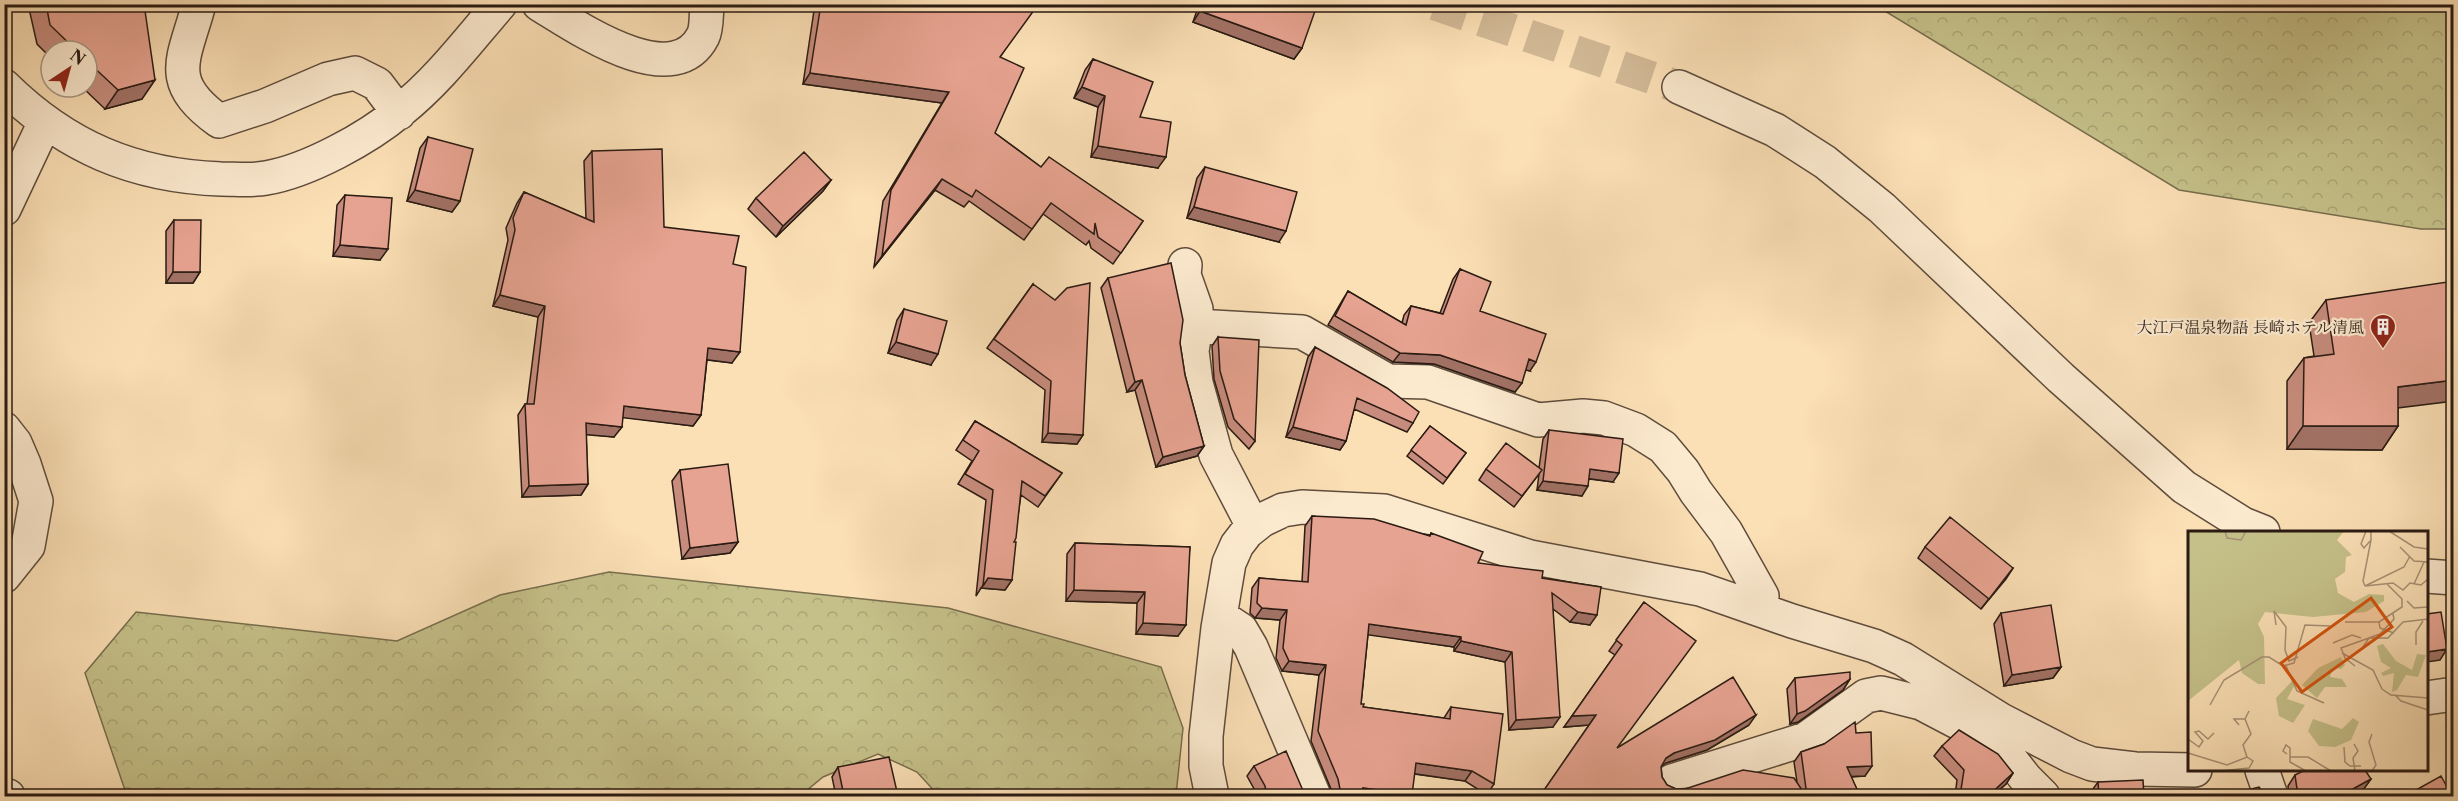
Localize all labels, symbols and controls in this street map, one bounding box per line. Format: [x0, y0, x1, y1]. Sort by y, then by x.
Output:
north arrow [39, 39, 99, 99]
text: N [66, 45, 89, 69]
building icon: 大江戸温泉物語 長崎ホテル清風 [2368, 312, 2398, 350]
place label: 大江戸温泉物語 長崎ホテル清風 [2137, 317, 2364, 337]
inset map [2188, 531, 2428, 771]

